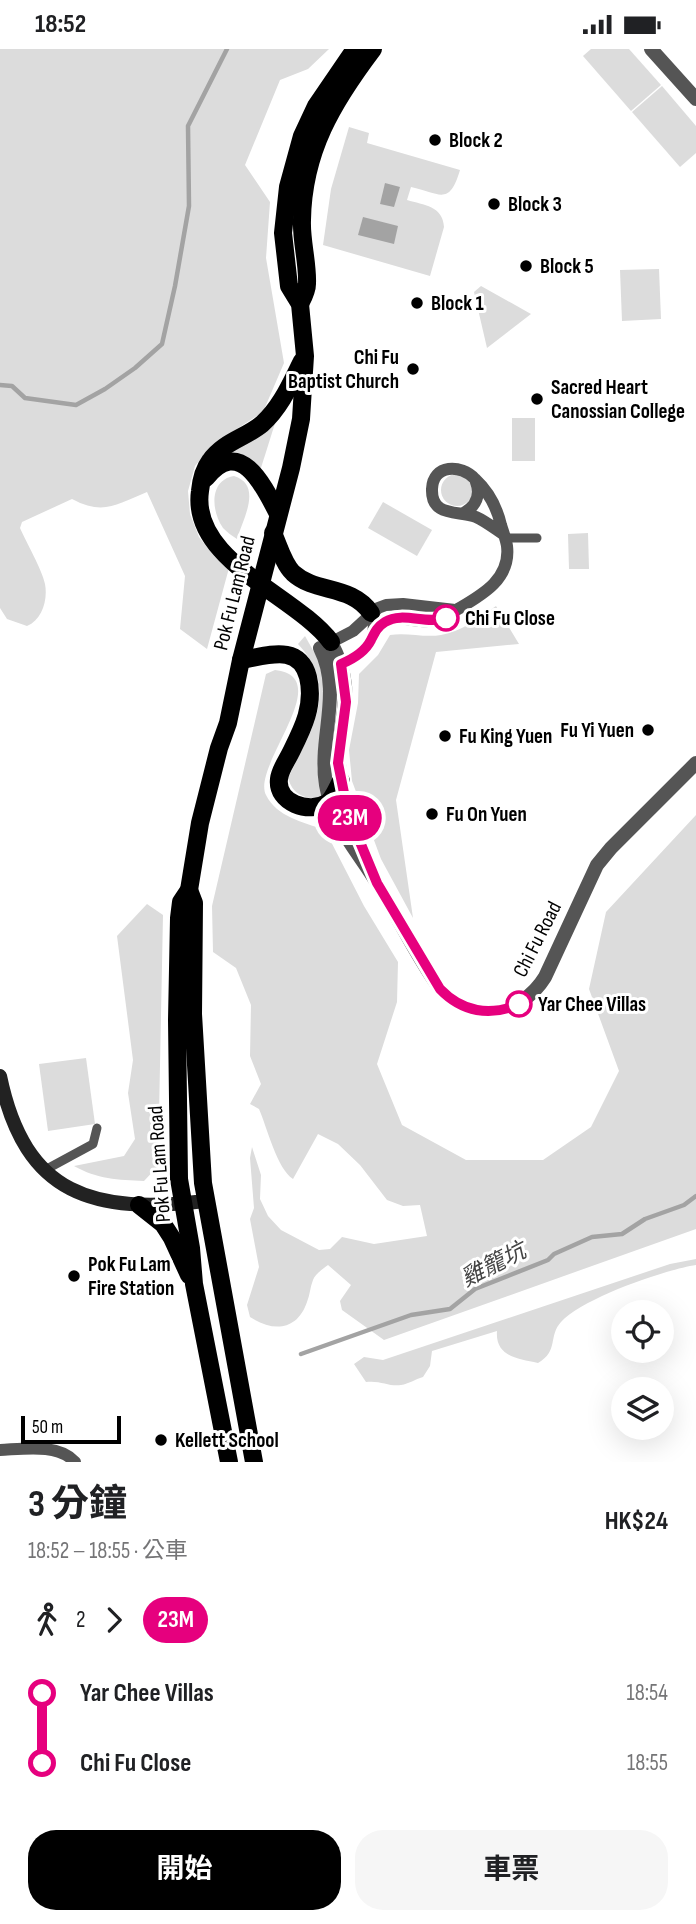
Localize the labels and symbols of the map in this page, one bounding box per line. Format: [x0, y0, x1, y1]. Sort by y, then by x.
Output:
place label: Block 2 [449, 128, 503, 153]
marker: Block 2 [427, 132, 443, 148]
place label: Block 3 [508, 192, 562, 217]
marker: Block 3 [486, 196, 502, 212]
place label: Block 5 [540, 254, 594, 279]
marker: Block 5 [518, 258, 534, 274]
place label: Block 1 [431, 291, 484, 316]
marker: Block 1 [409, 295, 425, 311]
place label: Chi Fu Baptist Church [288, 345, 399, 394]
marker: Chi Fu Baptist Church [405, 361, 421, 377]
place label: Sacred Heart Canossian College [551, 375, 685, 424]
marker: Sacred Heart Canossian College [529, 391, 545, 407]
street label: Pok Fu Lam Road [208, 534, 261, 653]
marker: Chi Fu Close [433, 605, 459, 631]
place label: Chi Fu Close [465, 606, 555, 631]
place label: Fu Yi Yuen [560, 718, 634, 743]
marker: Fu Yi Yuen [640, 722, 656, 738]
place label: Fu King Yuen [459, 724, 552, 749]
marker: Fu King Yuen [437, 728, 453, 744]
line badge: 23M [310, 795, 390, 841]
place label: Fu On Yuen [446, 802, 527, 827]
marker: Fu On Yuen [424, 806, 440, 822]
street label: Chi Fu Road [508, 897, 567, 981]
marker: Yar Chee Villas [506, 991, 532, 1017]
place label: Yar Chee Villas [538, 992, 646, 1017]
street label: Pok Fu Lam Road [143, 1105, 176, 1223]
water label: 雞籠坑 [456, 1235, 533, 1293]
place label: Pok Fu Lam Fire Station [88, 1252, 174, 1301]
marker: Pok Fu Lam Fire Station [66, 1268, 82, 1284]
scale bar [21, 1413, 121, 1445]
place label: Kellett School [175, 1428, 279, 1453]
marker: Kellett School [153, 1432, 169, 1448]

